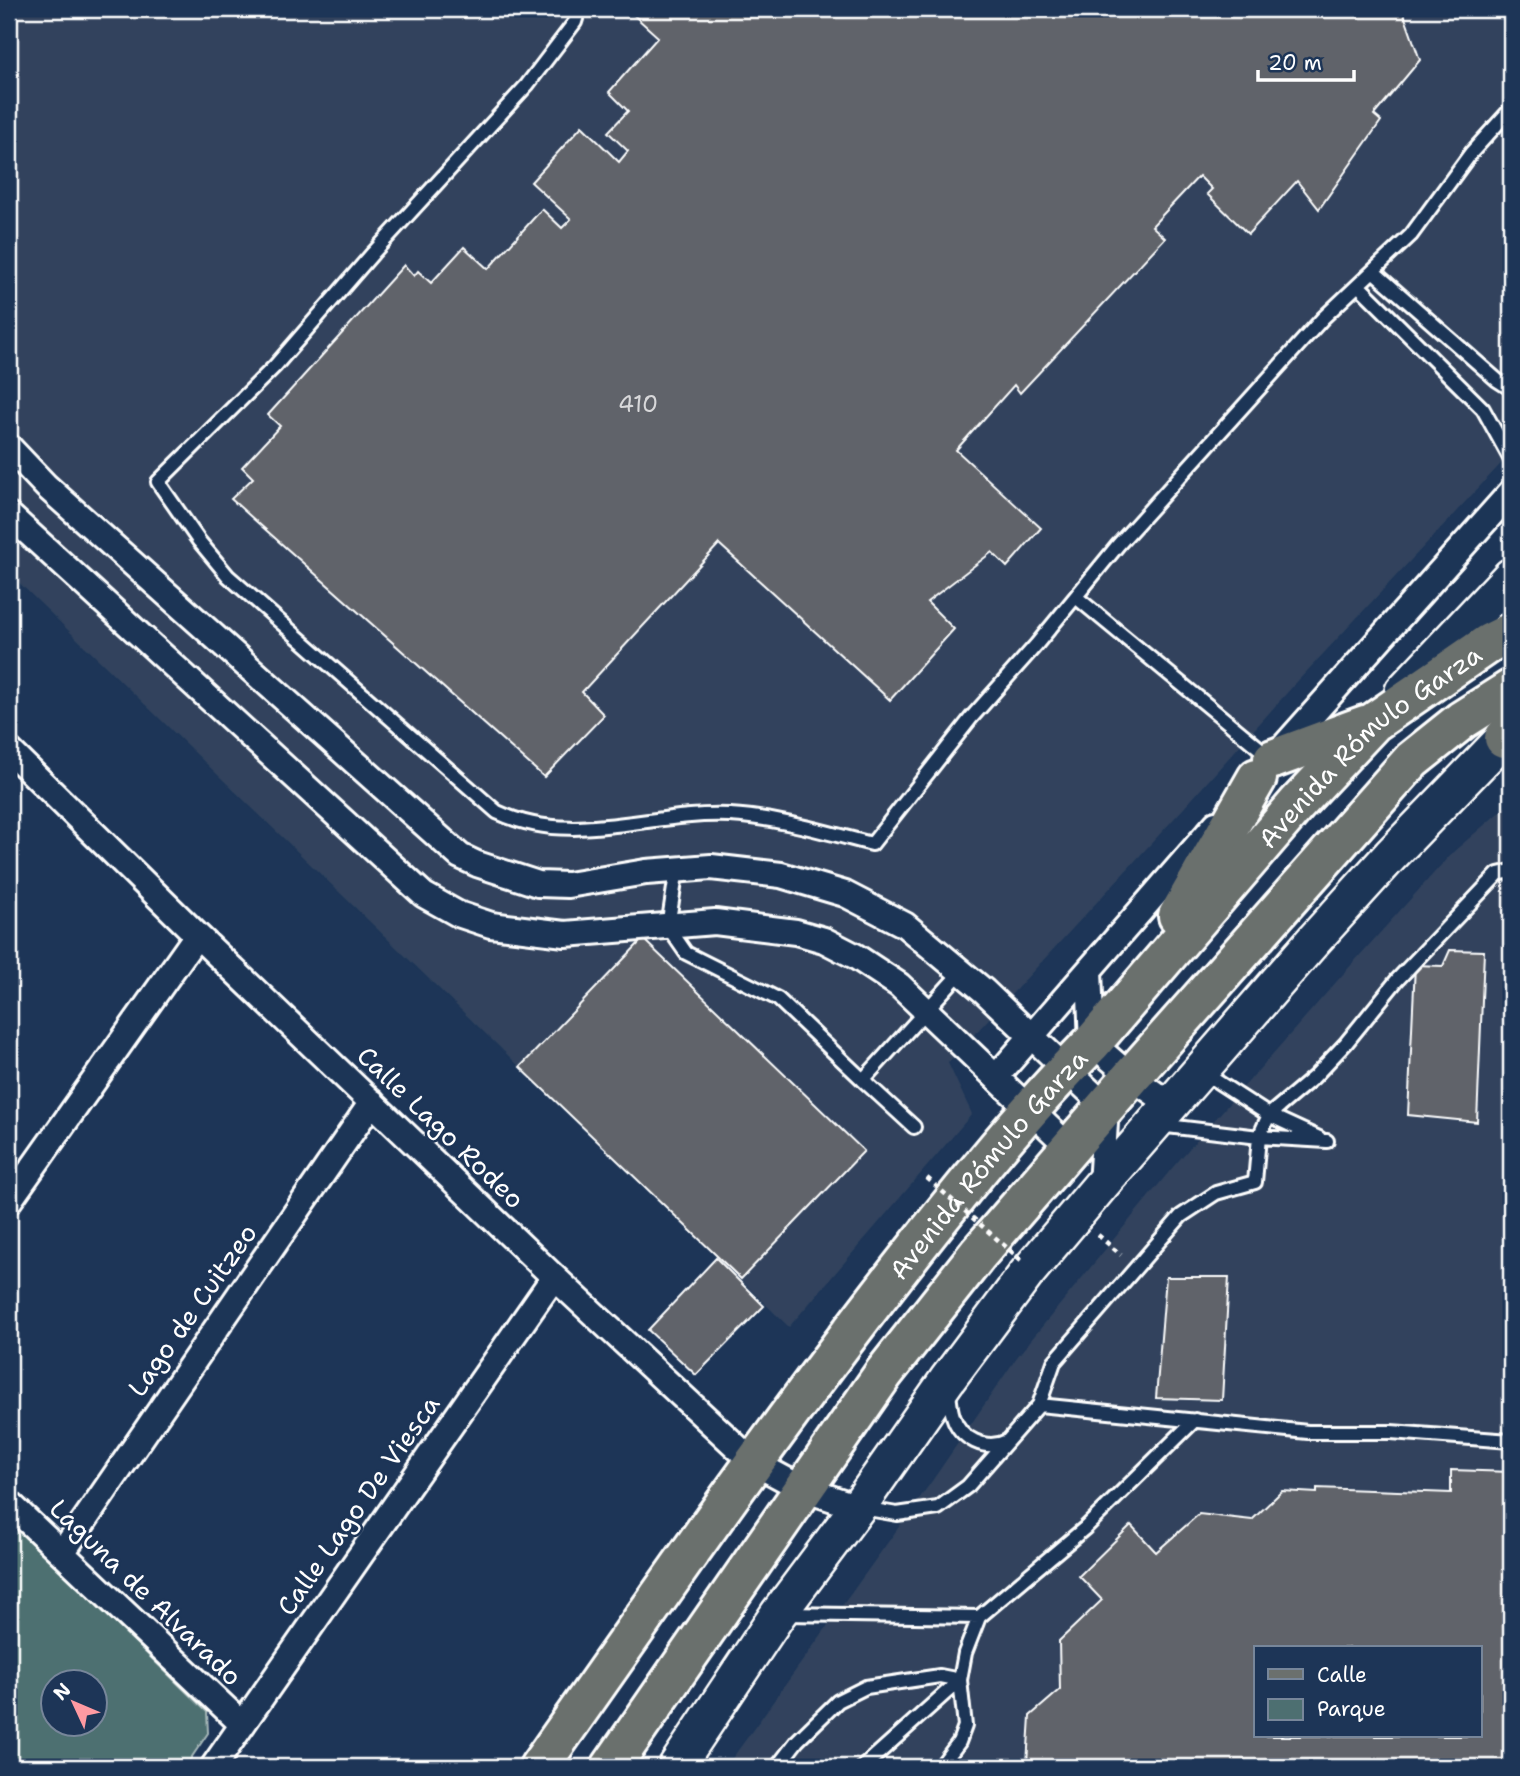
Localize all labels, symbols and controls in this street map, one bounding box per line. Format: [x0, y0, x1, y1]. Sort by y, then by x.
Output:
scale bar [1258, 38, 1354, 82]
text: 20 m [1268, 49, 1322, 77]
house number: 410 [618, 389, 658, 419]
street label: Avenida Rómulo Garza [1250, 636, 1488, 855]
street label: Calle Lago Rodeo [350, 1038, 532, 1216]
street label: Avenida Rómulo Garza [880, 1041, 1095, 1286]
street label: Lago de Cuitzeo [119, 1217, 265, 1403]
street label: Calle Lago De Viesca [269, 1388, 447, 1622]
street label: Laguna de Alvarado [42, 1491, 250, 1693]
legend [1254, 1646, 1482, 1738]
text: Calle [1317, 1661, 1367, 1689]
north arrow [38, 1668, 108, 1738]
text: N [48, 1677, 76, 1706]
text: Parque [1317, 1695, 1386, 1723]

